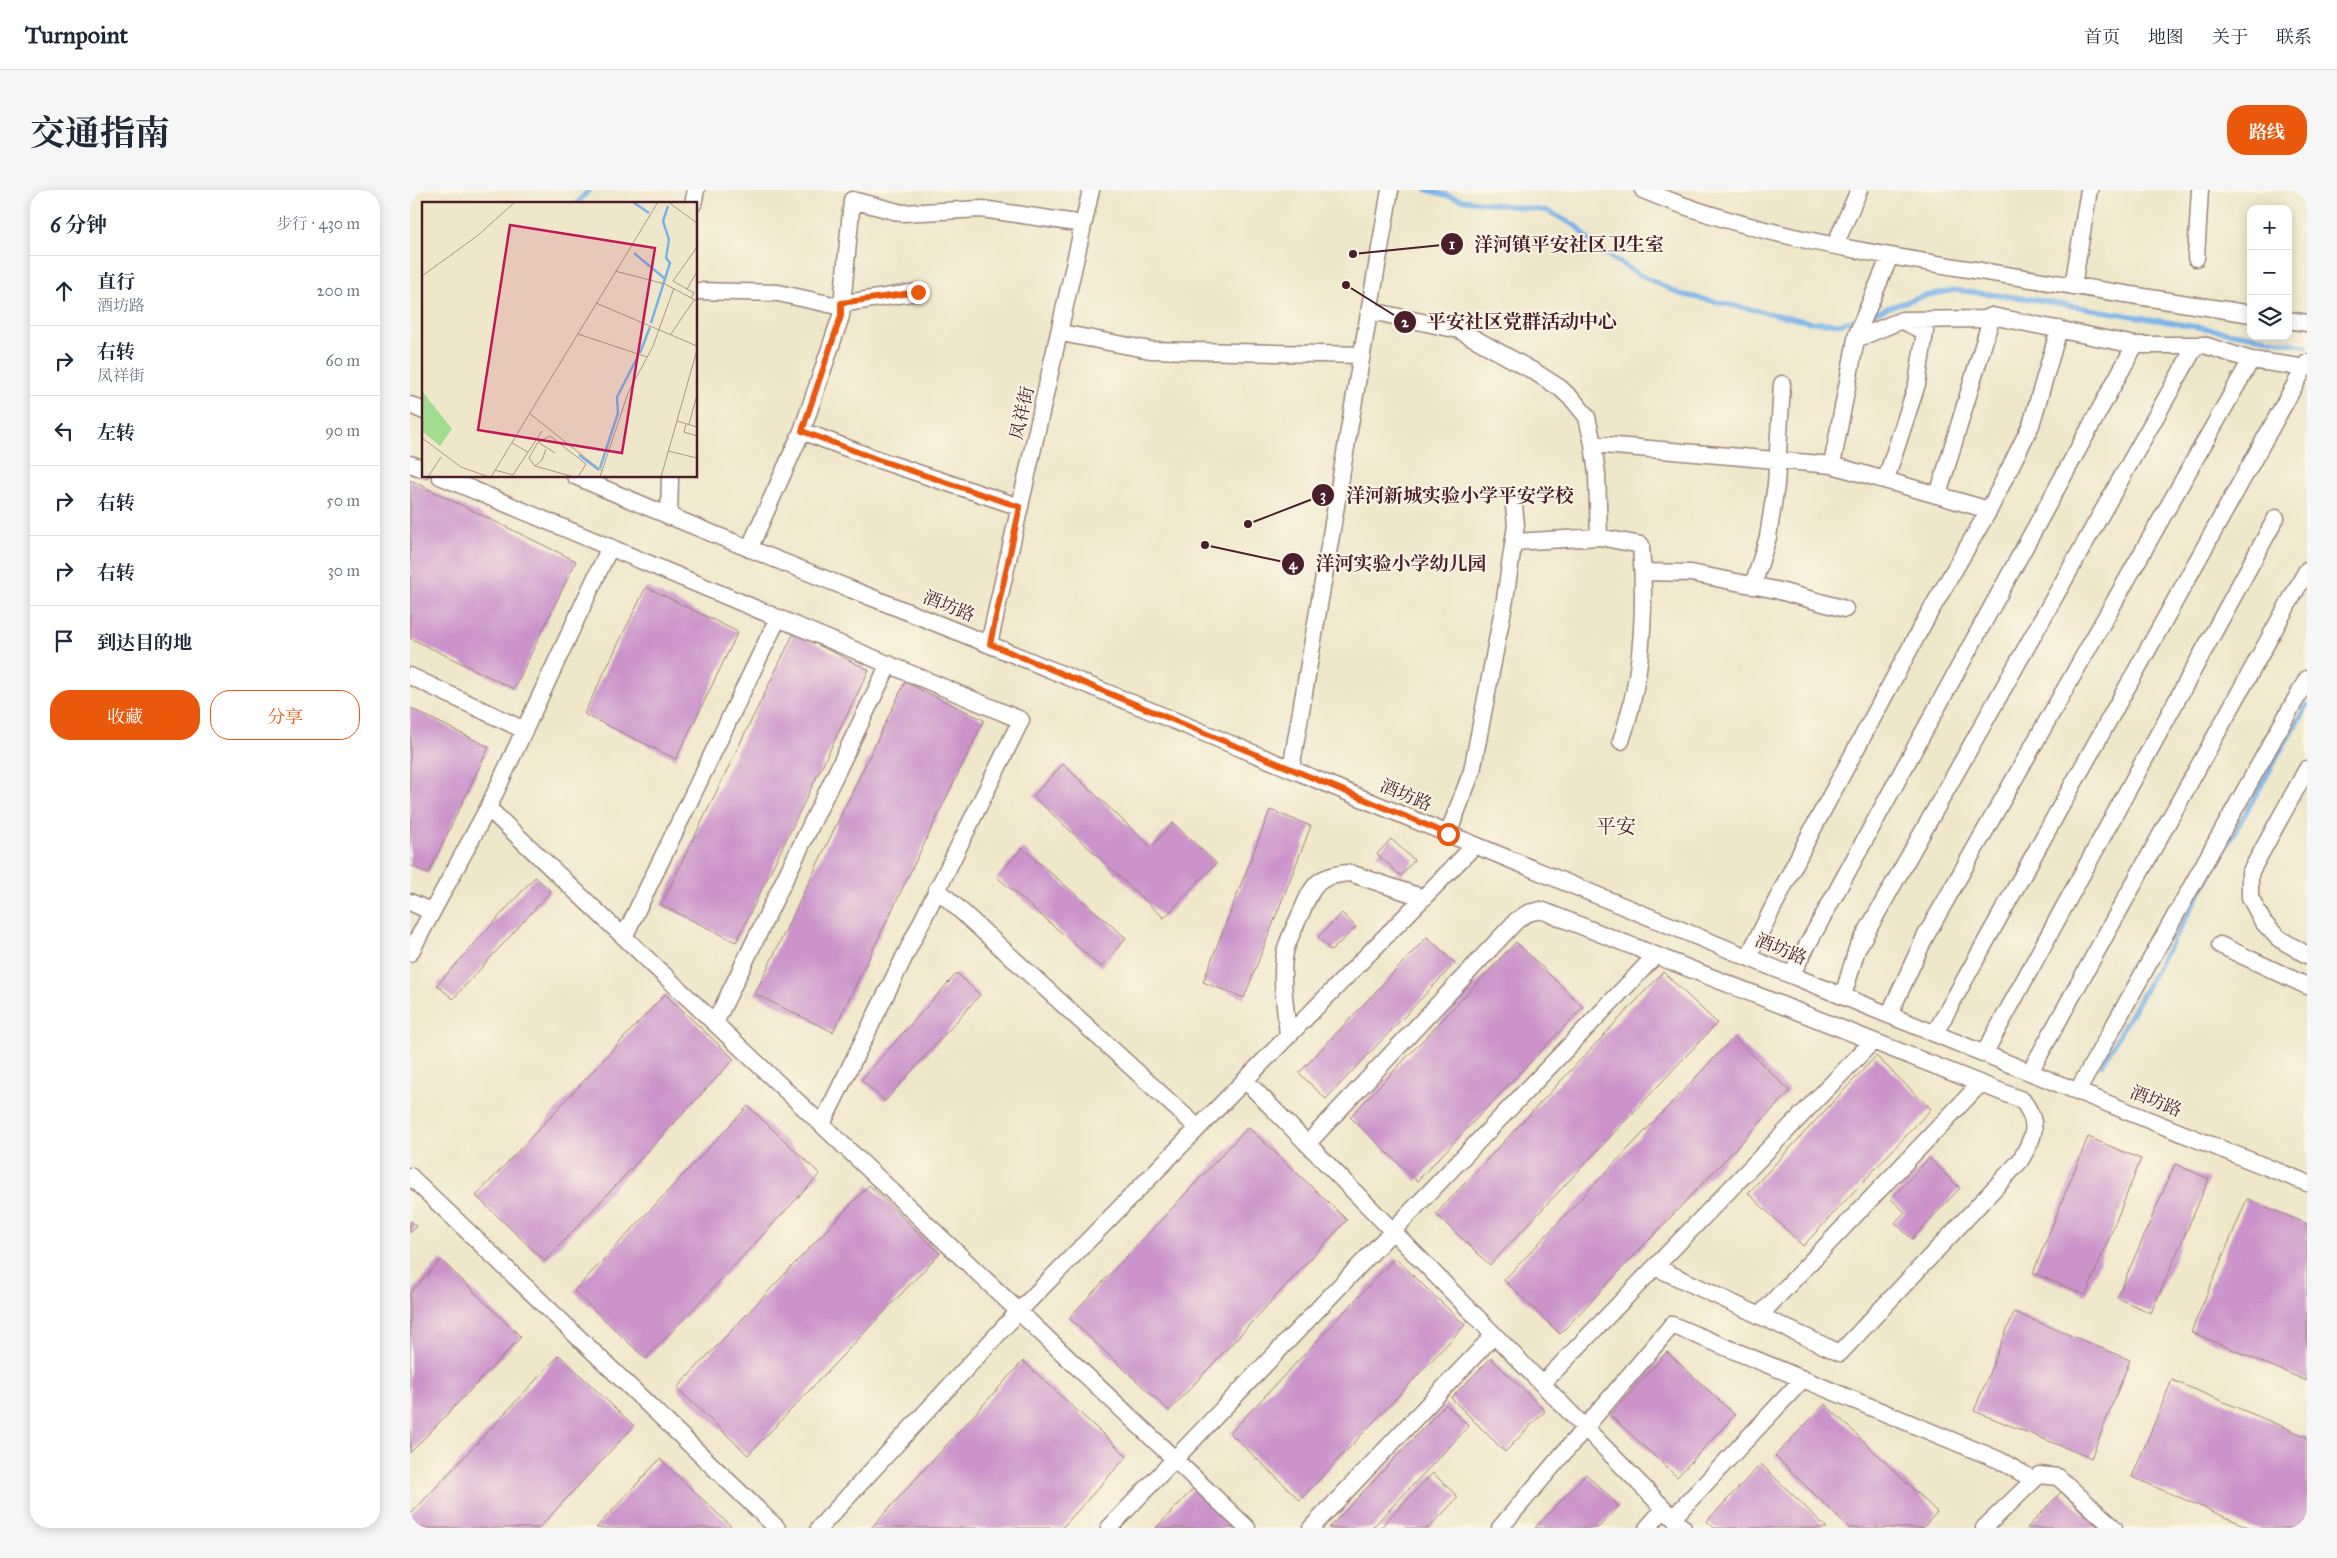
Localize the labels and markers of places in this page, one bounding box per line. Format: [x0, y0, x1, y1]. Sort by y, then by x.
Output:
callout: 洋河镇平安社区卫生室 [1439, 227, 1674, 261]
callout: 平安社区党群活动中心 [1392, 305, 1627, 339]
callout: 洋河新城实验小学平安学校 [1311, 478, 1584, 512]
callout: 洋河实验小学幼儿园 [1281, 547, 1497, 581]

